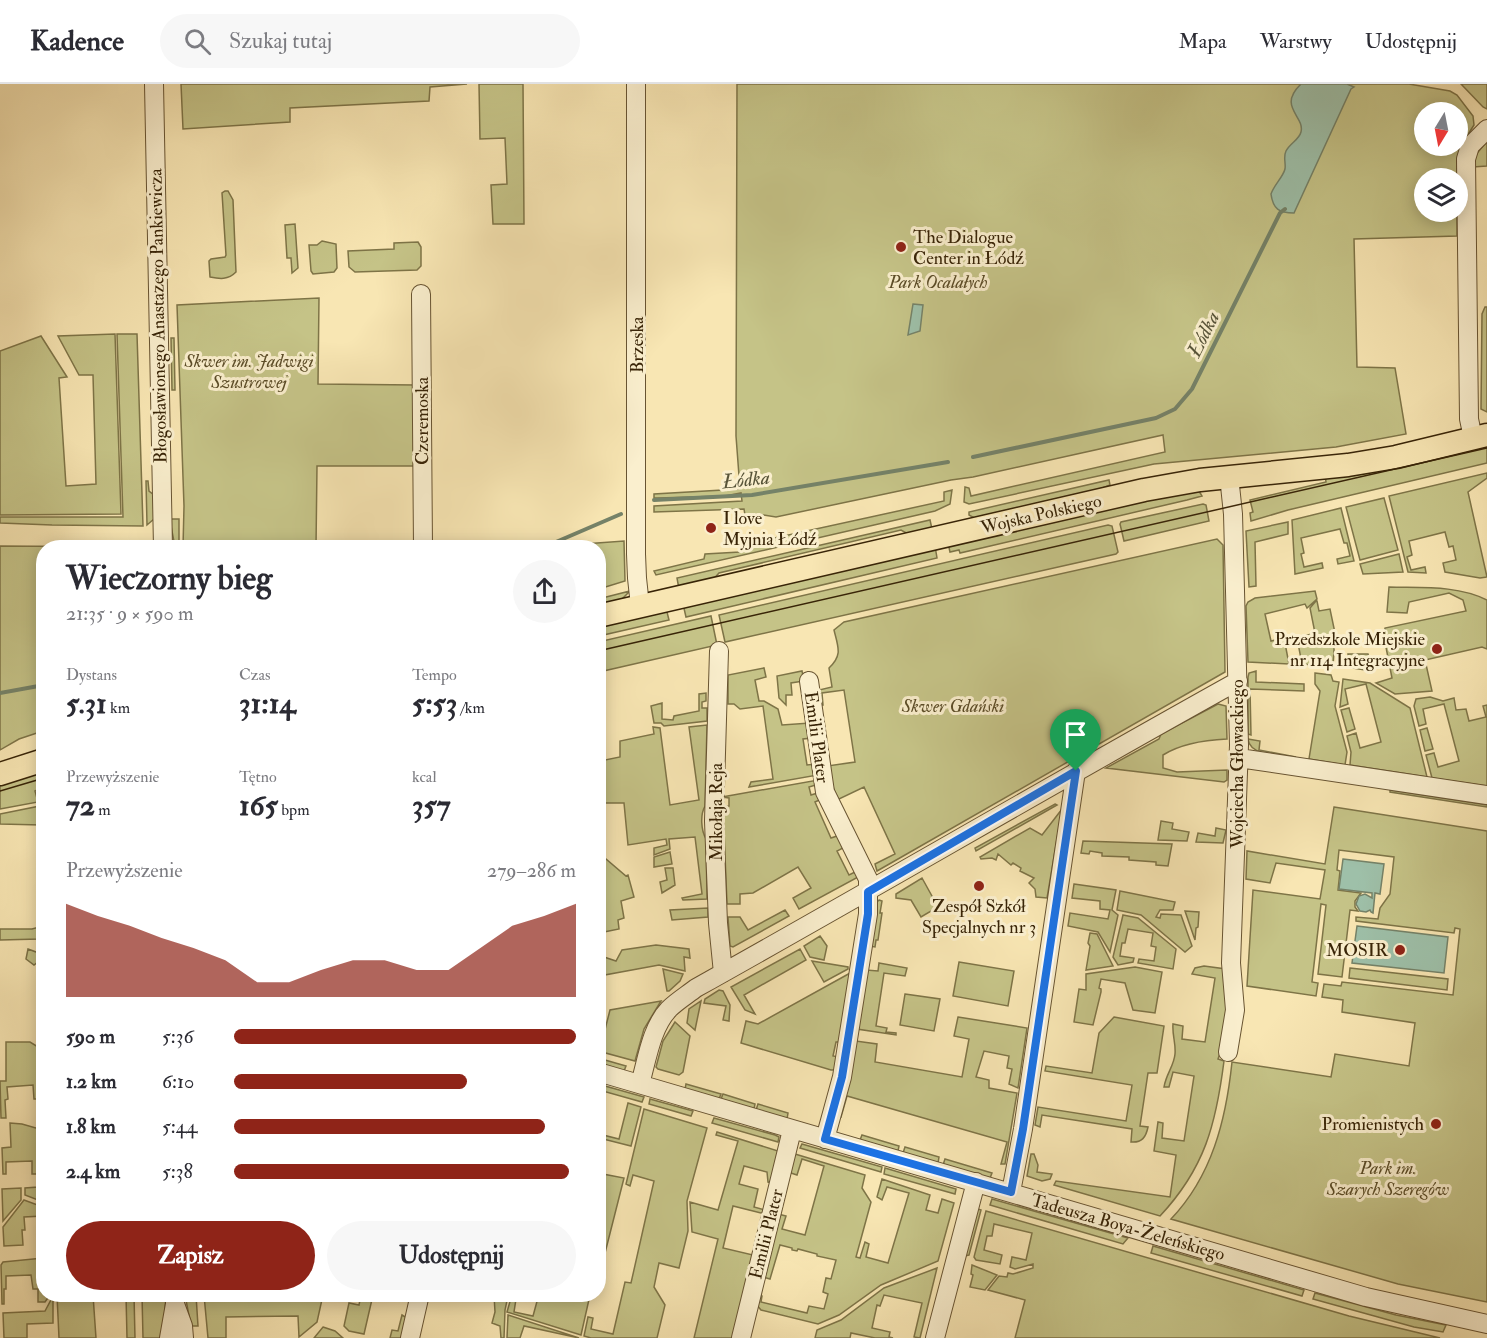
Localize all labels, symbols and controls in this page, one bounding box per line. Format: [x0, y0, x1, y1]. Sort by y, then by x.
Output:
search box [160, 14, 580, 68]
text: Kadence [30, 24, 124, 59]
icon: search [181, 25, 214, 58]
text: Szukaj tutaj [229, 27, 332, 55]
text: Mapa [1179, 28, 1227, 55]
text: Warstwy [1260, 28, 1332, 55]
text: Udostępnij [1365, 28, 1457, 55]
north arrow [1414, 102, 1468, 156]
map controls [1414, 102, 1468, 222]
street label: Błogosławionego Anastazego Pankiewicza [144, 168, 173, 464]
button: layers [1414, 168, 1468, 222]
place label: The Dialogue Center in Łódź [913, 226, 1024, 270]
marker: The Dialogue Center in Łódź [894, 240, 908, 254]
park label: Park Ocalałych [887, 271, 988, 294]
water label: Łódka [1181, 307, 1225, 362]
street label: Brzeska [626, 316, 649, 373]
park label: Skwer im. Jadwigi Szustrowej [183, 350, 314, 394]
street label: Czeremoska [411, 376, 434, 465]
water label: Łódka [720, 465, 771, 495]
street label: Wojska Polskiego [978, 489, 1104, 540]
place label: I love Myjnia Łódź [723, 507, 817, 551]
marker: I love Myjnia Łódź [704, 521, 718, 535]
text: Wieczorny bieg [66, 558, 272, 599]
button: share [513, 560, 576, 623]
text: 21:35 · 9 × 590 m [66, 601, 194, 626]
place label: Przedszkole Miejskie nr 114 Integracyjne [1274, 628, 1425, 672]
marker: Przedszkole Miejskie nr 114 Integracyjne [1430, 642, 1444, 656]
text: Dystans [66, 665, 117, 685]
text: Czas [239, 665, 270, 685]
text: Tempo [412, 665, 457, 685]
street label: Wojciecha Głowackiego [1226, 679, 1249, 850]
text: 5.31 [66, 685, 107, 722]
text: 31:14 [239, 685, 296, 722]
text: 5:53 [412, 685, 457, 722]
street label: Emilii Plater [799, 690, 834, 785]
park label: Skwer Gdański [901, 695, 1004, 718]
text: km [107, 698, 130, 718]
text: /km [457, 698, 485, 718]
pin [1050, 709, 1101, 771]
icon: arrive [1059, 718, 1092, 751]
street label: Mikołaja Reja [705, 762, 728, 861]
text: Przewyższenie [66, 767, 159, 787]
text: Tętno [239, 767, 277, 787]
text: kcal [412, 767, 437, 787]
text: 72 [66, 787, 95, 824]
text: 165 [239, 787, 278, 824]
text: 357 [412, 787, 450, 824]
text: m [95, 800, 111, 820]
text: bpm [278, 800, 310, 820]
text: Przewyższenie [66, 858, 183, 883]
text: 279–286 m [487, 858, 576, 883]
marker: Zespół Szkół Specjalnych nr 3 [972, 879, 986, 893]
place label: Zespół Szkół Specjalnych nr 3 [922, 895, 1036, 939]
place label: MOSIR [1326, 939, 1389, 962]
marker: MOSIR [1393, 943, 1407, 957]
text: 590 m [66, 1024, 115, 1049]
text: 5:36 [162, 1024, 194, 1049]
text: 1.2 km [66, 1069, 116, 1094]
text: 6:10 [162, 1069, 194, 1094]
place label: Promienistych [1322, 1113, 1425, 1136]
text: 1.8 km [66, 1114, 116, 1139]
text: 5:44 [162, 1114, 197, 1139]
marker: Promienistych [1429, 1117, 1443, 1131]
park label: Park im. Szarych Szeregów [1326, 1157, 1449, 1201]
text: 2.4 km [66, 1159, 120, 1184]
text: 5:38 [162, 1159, 193, 1184]
street label: Emilii Plater [744, 1186, 789, 1282]
street label: Tadeusza Boya-Żeleńskiego [1028, 1188, 1228, 1266]
button: Zapisz [66, 1221, 315, 1290]
button: Udostępnij [327, 1221, 576, 1290]

